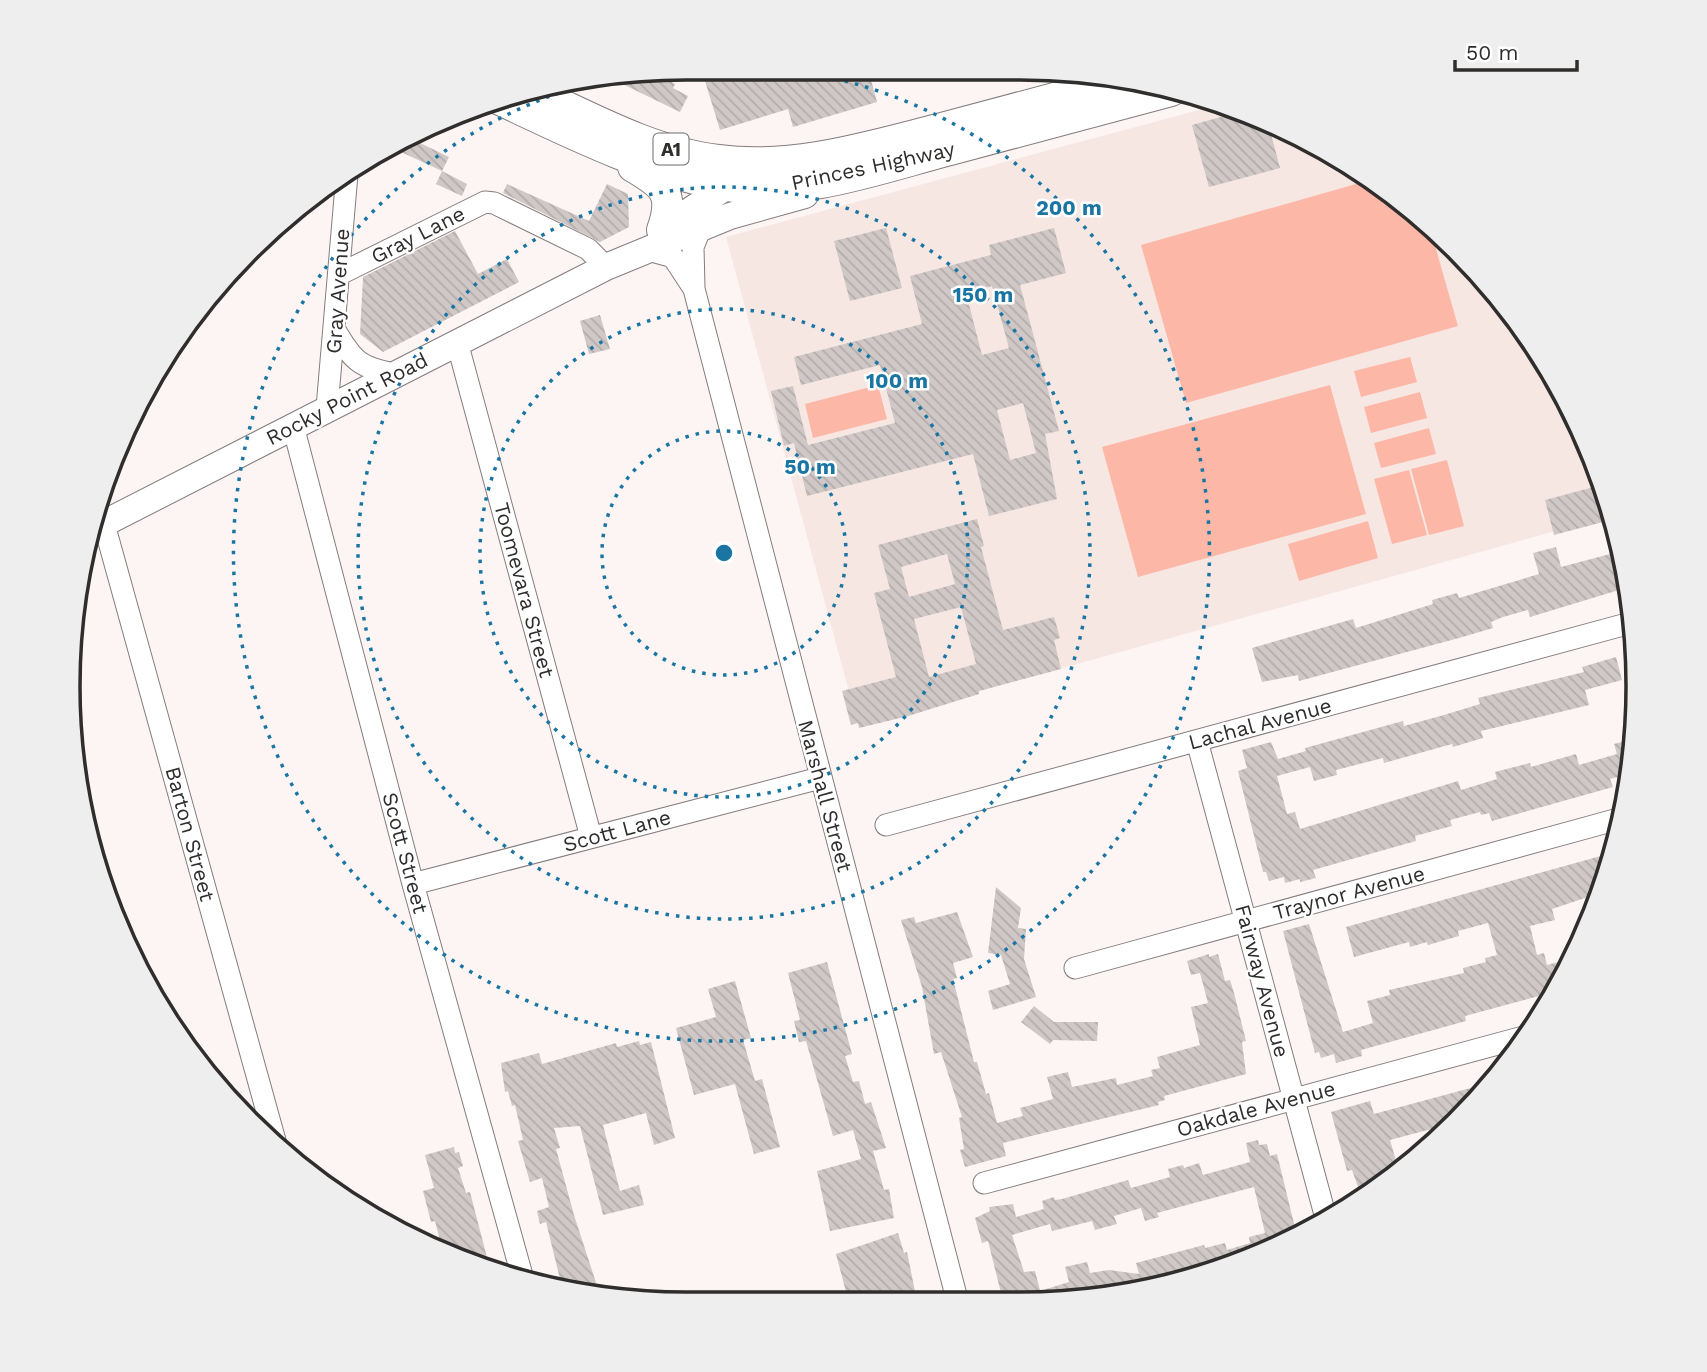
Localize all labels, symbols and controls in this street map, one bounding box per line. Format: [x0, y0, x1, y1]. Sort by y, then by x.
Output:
scale bar [1455, 28, 1578, 72]
text: 50 m [1466, 40, 1518, 65]
road number: A1 [654, 134, 688, 164]
street label: Princes Highway [789, 136, 957, 195]
text: 200 m [1036, 195, 1102, 220]
street label: Gray Lane [367, 200, 469, 269]
street label: Gray Avenue [321, 227, 354, 355]
text: 150 m [953, 282, 1013, 307]
street label: Rocky Point Road [262, 347, 432, 450]
text: 100 m [866, 368, 928, 393]
text: 50 m [784, 454, 836, 479]
street label: Toomevara Street [489, 500, 560, 680]
centre of rings [712, 541, 736, 565]
street label: Lachal Avenue [1185, 692, 1334, 755]
street label: Marshall Street [793, 717, 858, 875]
street label: Barton Street [161, 764, 221, 904]
street label: Scott Street [377, 790, 434, 916]
street label: Scott Lane [560, 804, 674, 857]
street label: Traynor Avenue [1270, 860, 1427, 925]
street label: Fairway Avenue [1230, 902, 1295, 1060]
street label: Oakdale Avenue [1174, 1075, 1338, 1142]

